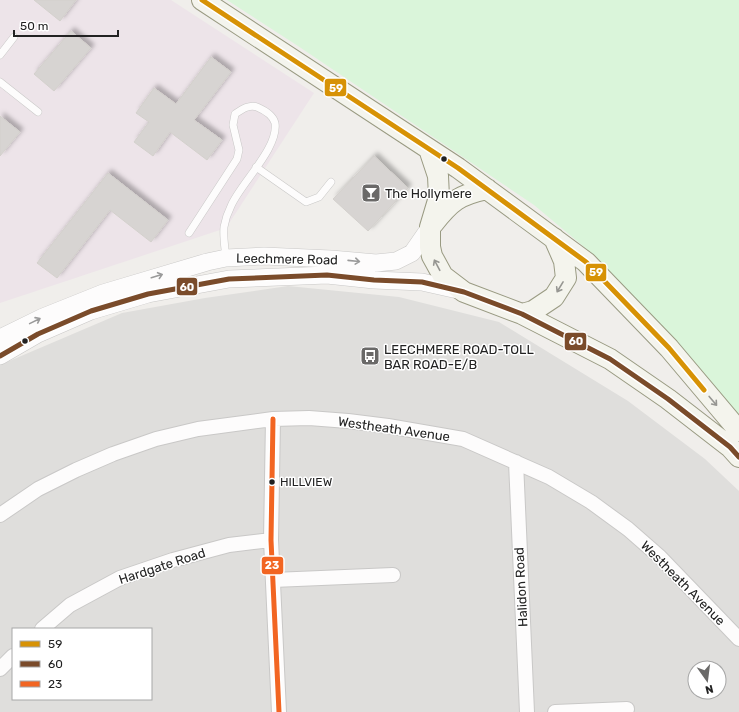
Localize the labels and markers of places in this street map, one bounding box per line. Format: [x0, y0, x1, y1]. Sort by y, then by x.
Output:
unlabelled marker [439, 154, 449, 164]
bar icon: The Hollymere [360, 182, 382, 204]
place label: The Hollymere [385, 186, 472, 201]
unlabelled marker [20, 336, 30, 346]
place label: LEECHMERE ROAD-TOLL BAR ROAD-E/B [384, 342, 534, 372]
bus stop icon: LEECHMERE ROAD-TOLL BAR ROAD-E/B [359, 345, 381, 367]
place label: HILLVIEW [280, 475, 333, 489]
marker: HILLVIEW [267, 477, 277, 487]

